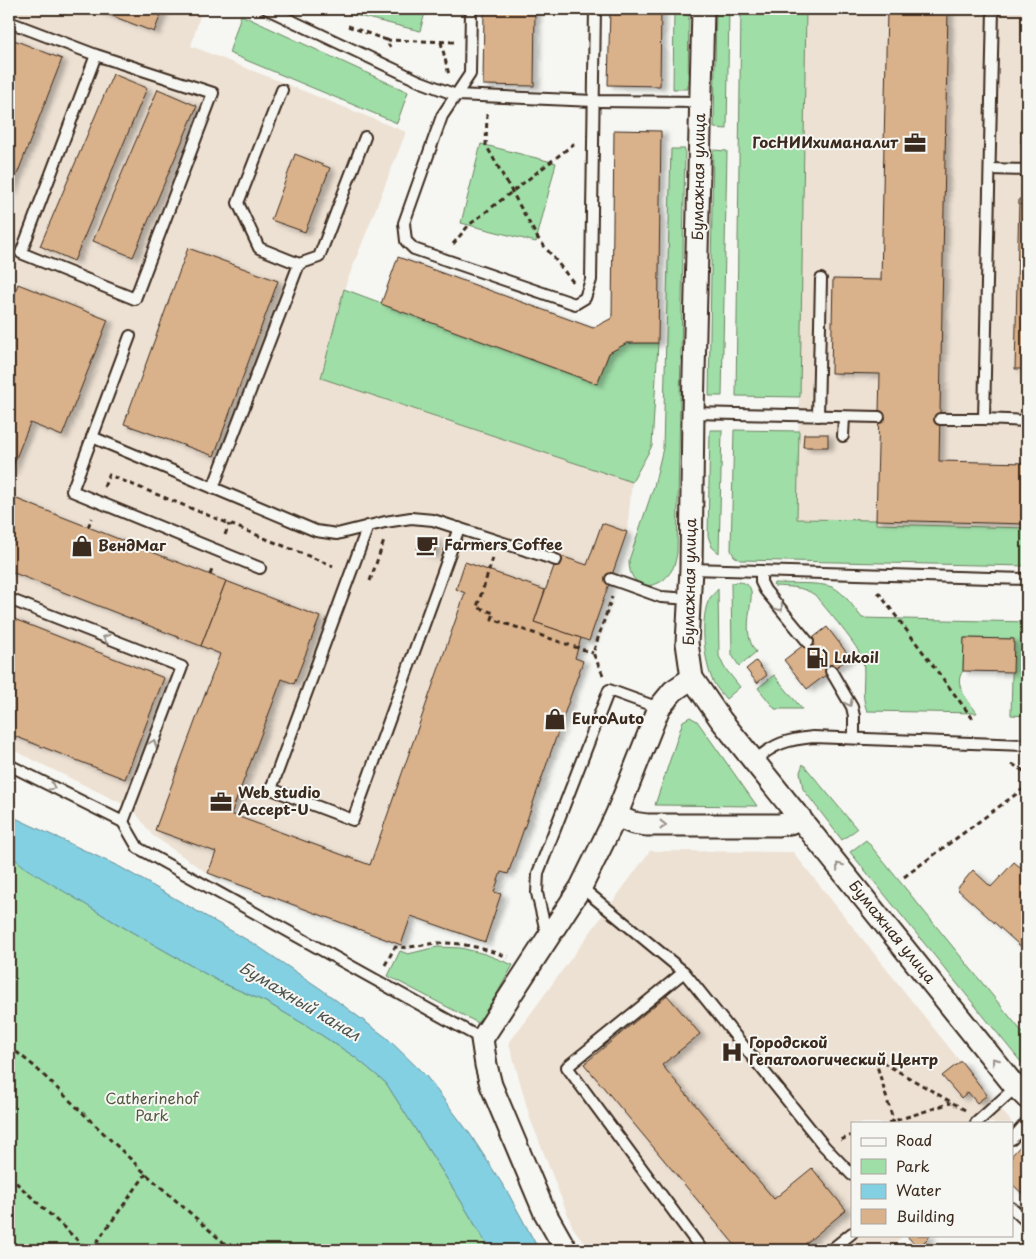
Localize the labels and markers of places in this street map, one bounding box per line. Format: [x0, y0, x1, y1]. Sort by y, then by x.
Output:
place label: ГосНИИхиманалит [752, 130, 899, 153]
office icon: ГосНИИхиманалит [902, 130, 928, 156]
cafe icon: Farmers Coffee [414, 532, 440, 558]
place label: Farmers Coffee [444, 532, 563, 555]
shop icon: ВендМаг [69, 533, 95, 559]
place label: ВендМаг [98, 533, 167, 556]
fuel station icon: Lukoil [804, 645, 830, 671]
place label: Lukoil [834, 645, 879, 668]
shop icon: EuroAuto [542, 706, 568, 732]
place label: EuroAuto [572, 706, 644, 729]
place label: Web studio Accept-U [237, 780, 321, 820]
office icon: Web studio Accept-U [208, 789, 234, 815]
place label: Городской Гепатологический Центр [749, 1030, 938, 1070]
hospital icon: Городской Гепатологический Центр [719, 1039, 745, 1065]

